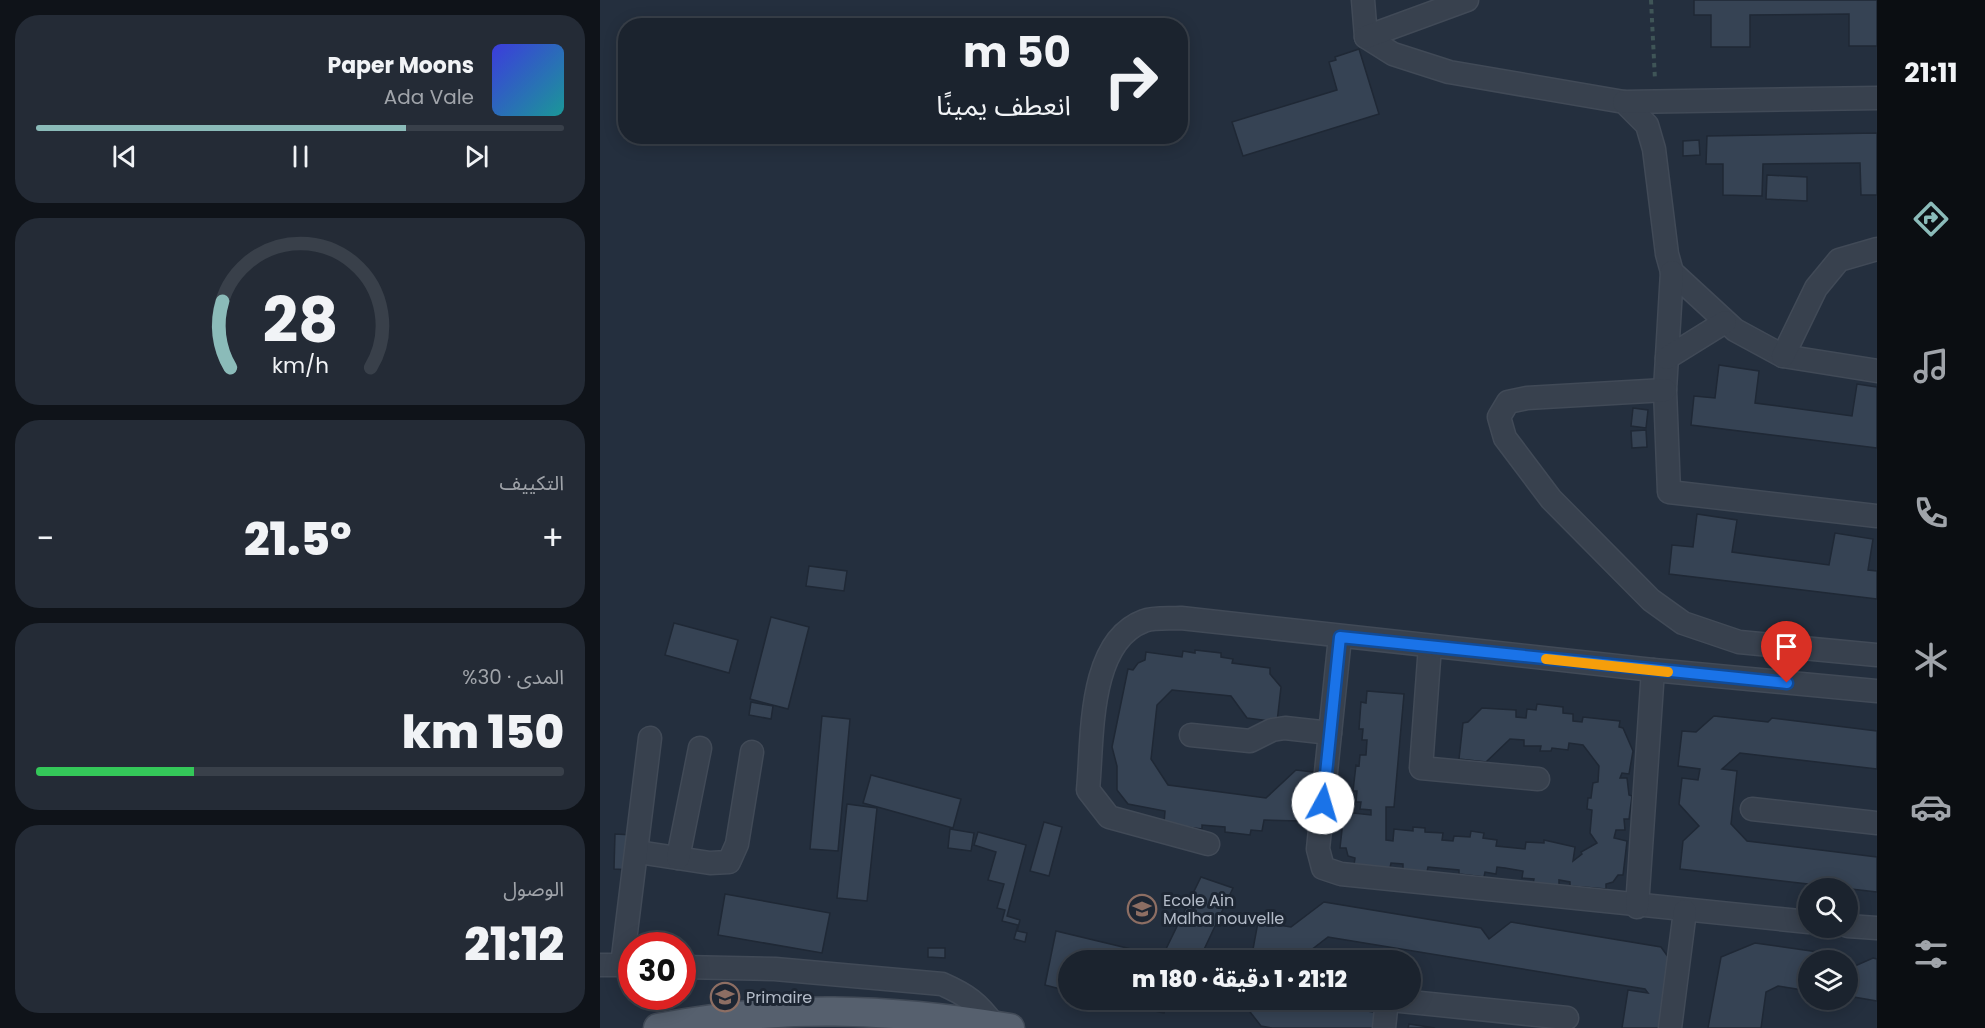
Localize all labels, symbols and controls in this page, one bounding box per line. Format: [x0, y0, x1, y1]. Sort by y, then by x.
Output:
text: 50 m [963, 23, 1071, 82]
icon: right [1092, 42, 1170, 120]
text: Paper Moons [327, 50, 474, 81]
text: 21:11 [1904, 54, 1958, 91]
text: Ada Vale [384, 83, 474, 111]
text: انعطف يمينًا [936, 87, 1071, 124]
icon: previous [108, 140, 141, 173]
icon: pause [284, 140, 317, 173]
icon: next [460, 140, 493, 173]
icon: directions [1910, 198, 1952, 240]
text: 28 [262, 277, 338, 365]
icon: music [1910, 345, 1952, 387]
text: km/h [271, 351, 329, 382]
text: التكييف [500, 469, 564, 497]
icon: phone [1910, 492, 1952, 534]
text: 21.5° [244, 508, 352, 571]
text: − [36, 515, 54, 562]
text: + [541, 515, 564, 562]
pin [1761, 621, 1812, 683]
icon: arrive [1770, 630, 1803, 663]
icon: climate [1910, 639, 1952, 681]
text: المدى · 30% [462, 663, 564, 691]
text: 150 km [402, 701, 564, 764]
position arrow [1291, 771, 1355, 835]
icon: car [1910, 786, 1952, 828]
text: الوصول [503, 875, 564, 903]
map controls [1798, 878, 1858, 1010]
button: search [1798, 878, 1858, 938]
place label: Ecole Ain Malha nouvelle [1163, 889, 1284, 930]
school or university icon: Ecole Ain Malha nouvelle [1126, 893, 1158, 925]
text: 21:12 [464, 913, 564, 976]
speed limit sign: 30 [618, 932, 696, 1010]
icon: filters [1910, 933, 1952, 975]
button: layers [1798, 950, 1858, 1010]
text: 21:12 · 1 دقيقة · 180 m [1132, 964, 1347, 995]
school or university icon: Primaire [709, 981, 741, 1013]
place label: Primaire [746, 986, 812, 1009]

